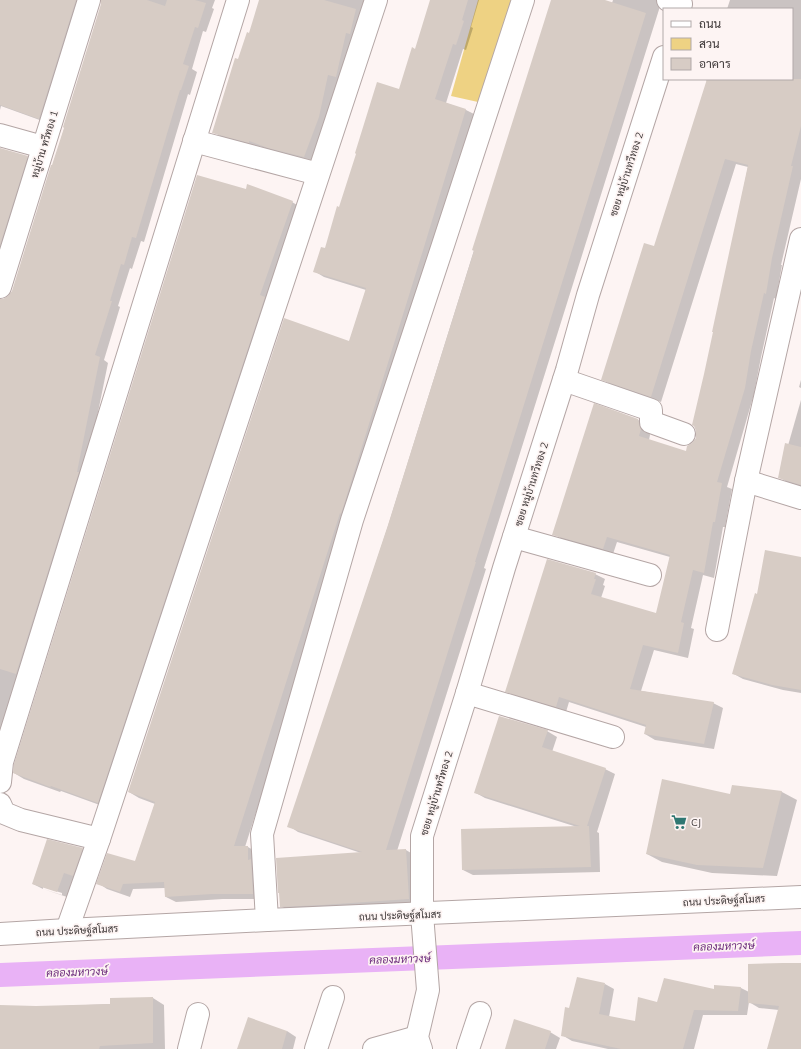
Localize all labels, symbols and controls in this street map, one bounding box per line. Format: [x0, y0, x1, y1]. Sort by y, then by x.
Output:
legend [663, 8, 793, 80]
text: ถนน [699, 16, 722, 31]
text: สวน [699, 36, 720, 51]
text: อาคาร [699, 56, 731, 71]
street label: หมู่บ้าน ทวีทอง 1 [28, 109, 62, 180]
street label: ซอย หมู่บ้านทวีทอง 2 [607, 130, 647, 218]
street label: ซอย หมู่บ้านทวีทอง 2 [512, 440, 552, 528]
street label: ซอย หมู่บ้านทวีทอง 2 [417, 749, 456, 837]
supermarket icon: CJ [670, 813, 688, 831]
place label: CJ [691, 816, 701, 829]
street label: ถนน ประดิษฐ์สโมสร [683, 891, 766, 910]
street label: ถนน ประดิษฐ์สโมสร [359, 907, 442, 924]
street label: ถนน ประดิษฐ์สโมสร [36, 921, 119, 940]
water label: คลองมหาวงษ์ [693, 937, 757, 954]
water label: คลองมหาวงษ์ [369, 950, 433, 967]
water label: คลองมหาวงษ์ [46, 963, 110, 980]

